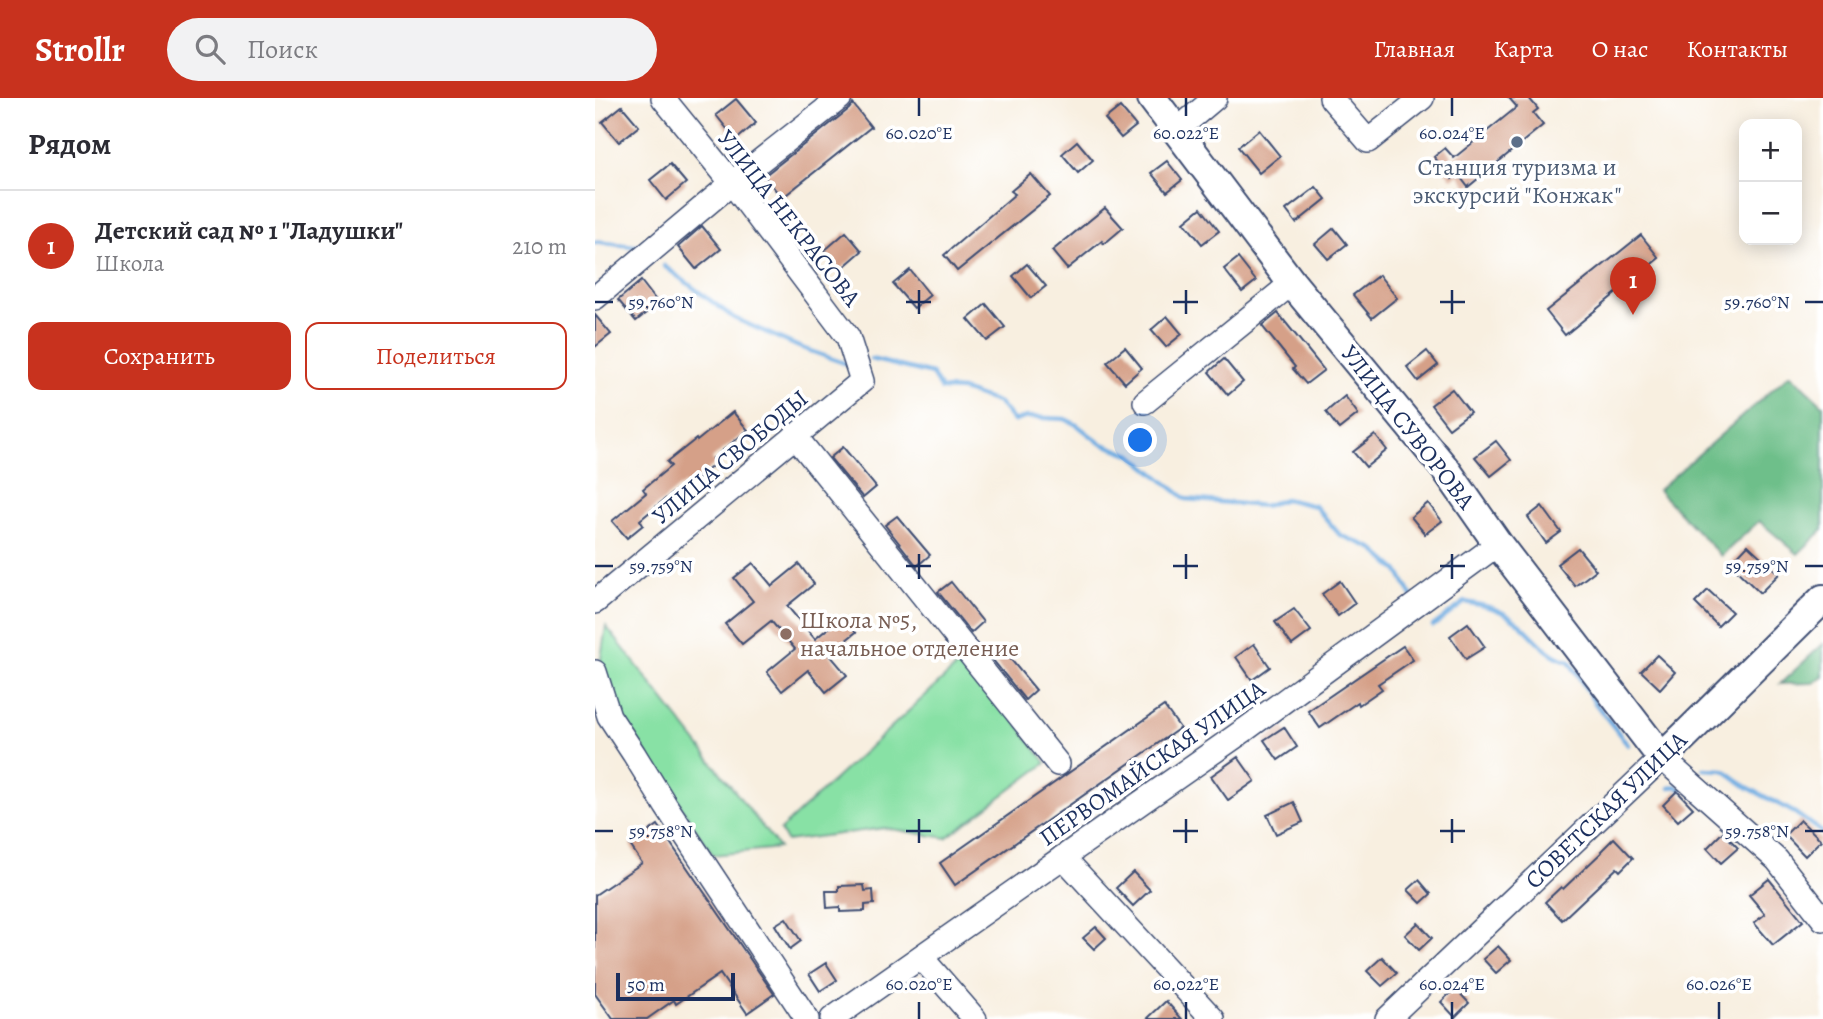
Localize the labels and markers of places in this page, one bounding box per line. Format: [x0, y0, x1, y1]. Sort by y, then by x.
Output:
marker: Станция туризма и экскурсий "Конжак" [1509, 134, 1525, 150]
place label: Станция туризма и экскурсий "Конжак" [1412, 151, 1622, 211]
pin: 1 [1610, 257, 1656, 315]
place label: Школа №5, начальное отделение [800, 604, 1019, 664]
marker: Школа №5, начальное отделение [778, 626, 794, 642]

